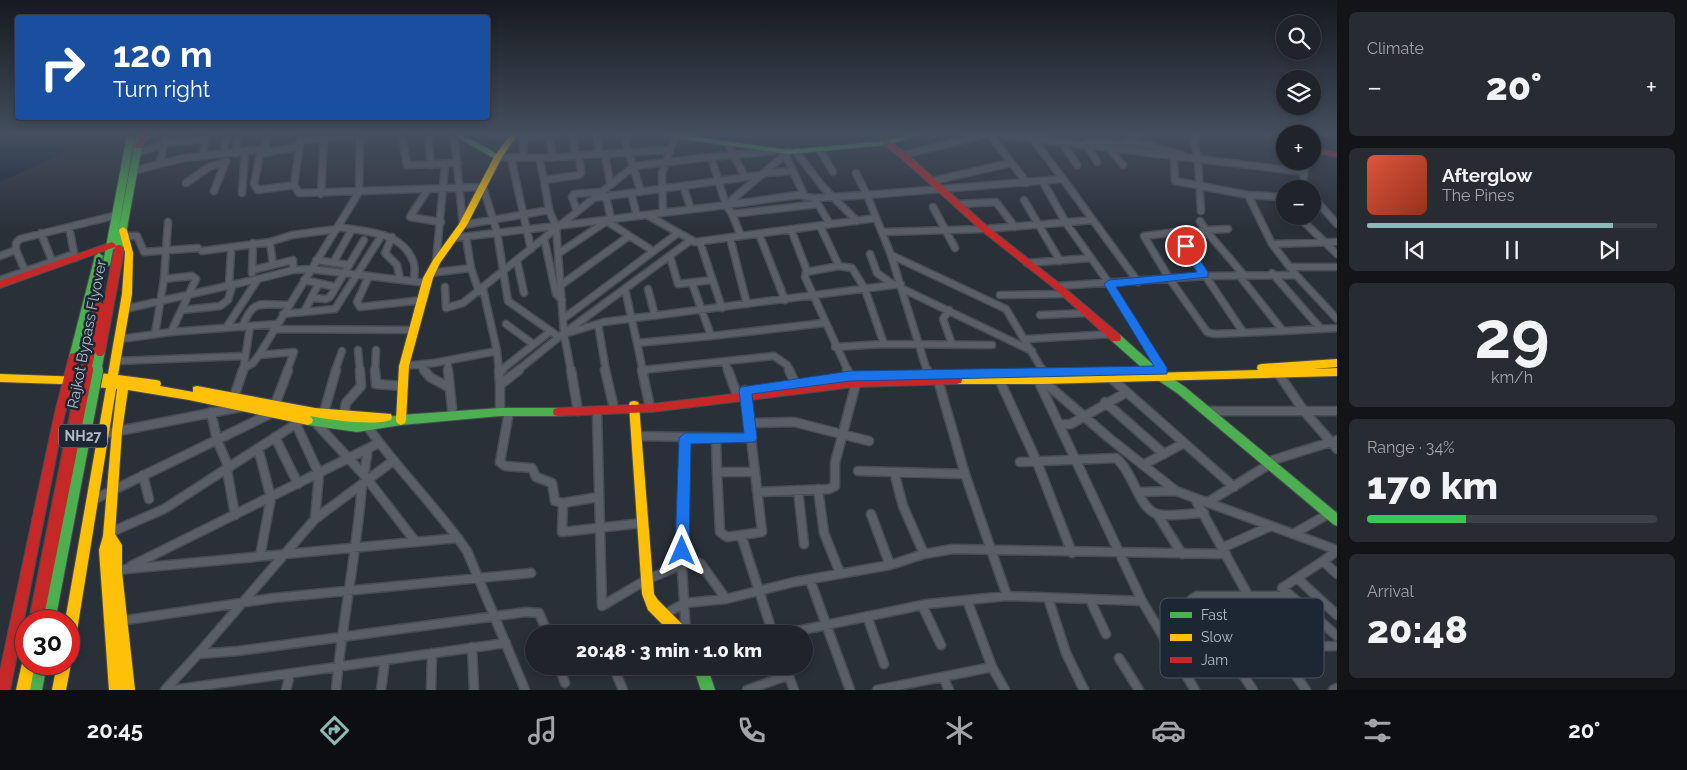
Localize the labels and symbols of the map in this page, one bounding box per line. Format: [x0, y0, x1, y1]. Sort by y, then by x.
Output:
pin [1165, 225, 1207, 267]
street label: Rajkot Bypass Flyover [64, 257, 110, 410]
road number: NH27 [59, 424, 107, 448]
position arrow [655, 524, 707, 576]
legend [1160, 598, 1324, 678]
text: Fast [1201, 607, 1228, 623]
speed limit sign: 30 [15, 610, 80, 675]
text: Slow [1201, 629, 1233, 645]
text: Jam [1201, 652, 1228, 668]

